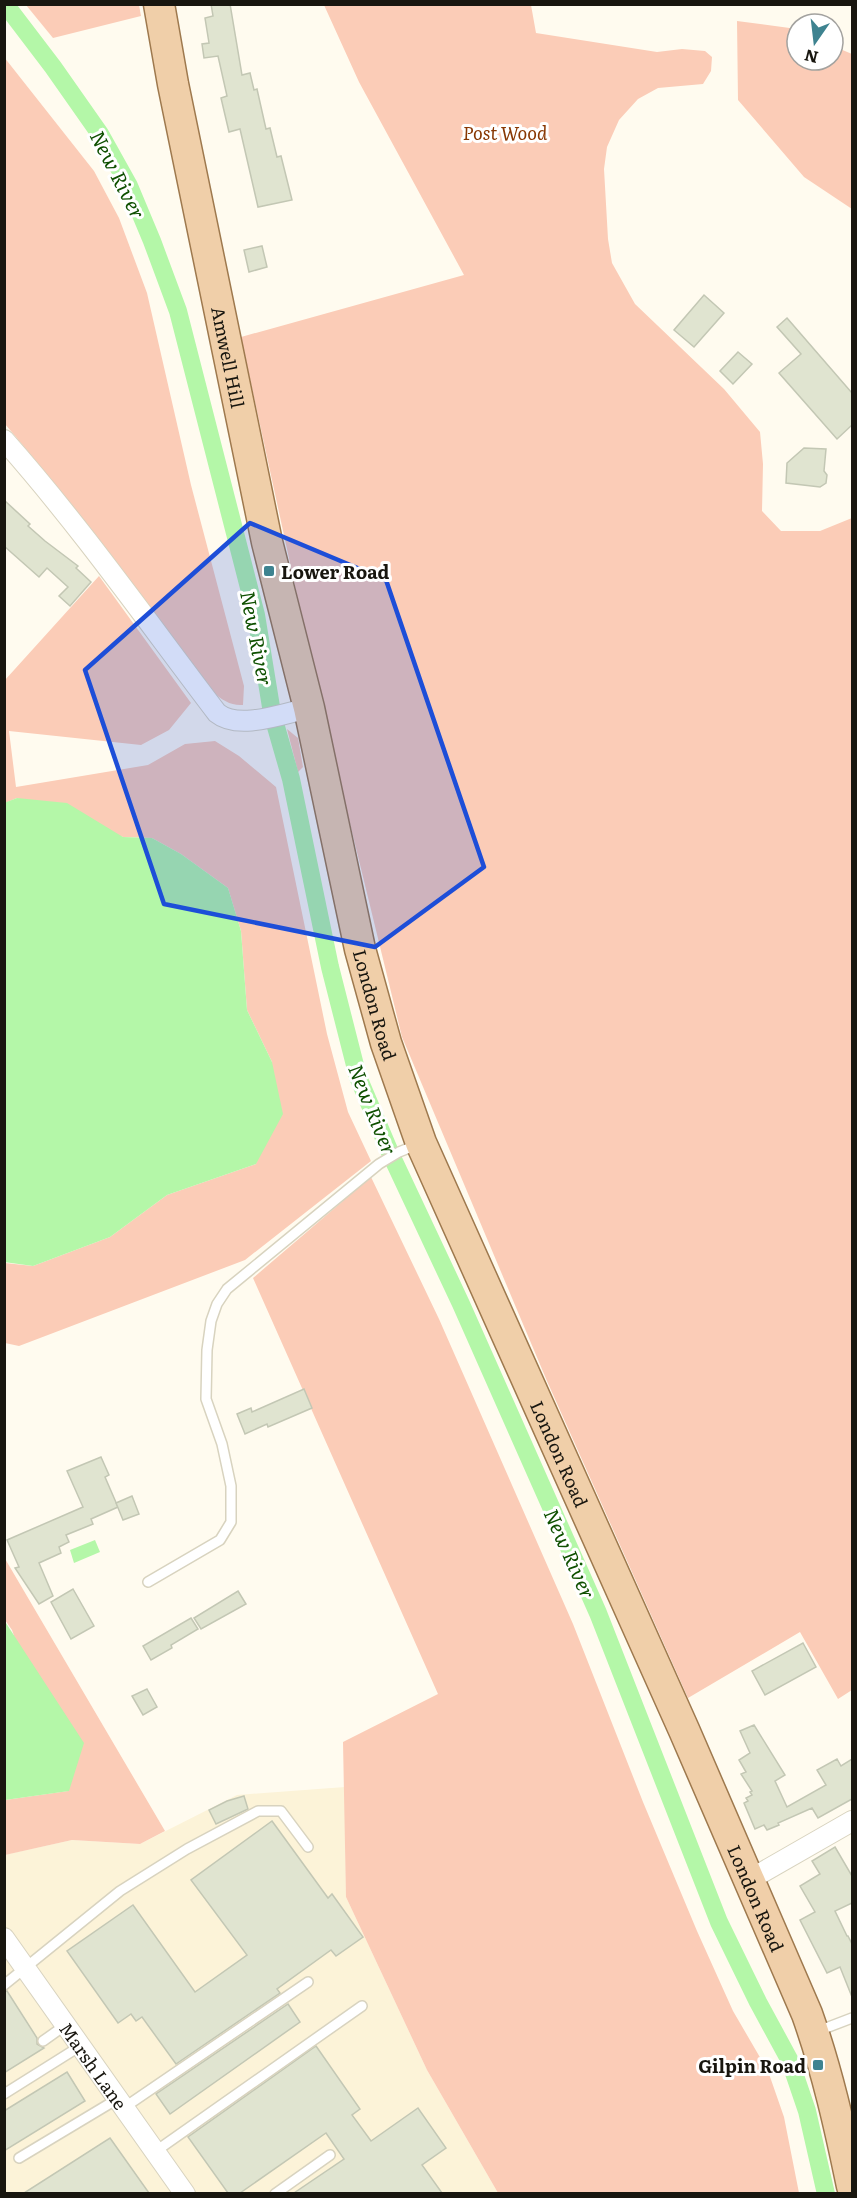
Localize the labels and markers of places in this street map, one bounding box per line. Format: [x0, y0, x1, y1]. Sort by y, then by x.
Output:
place label: Lower Road [281, 558, 389, 585]
marker: Lower Road [262, 564, 276, 578]
place label: Gilpin Road [698, 2052, 806, 2079]
marker: Gilpin Road [811, 2058, 825, 2072]

